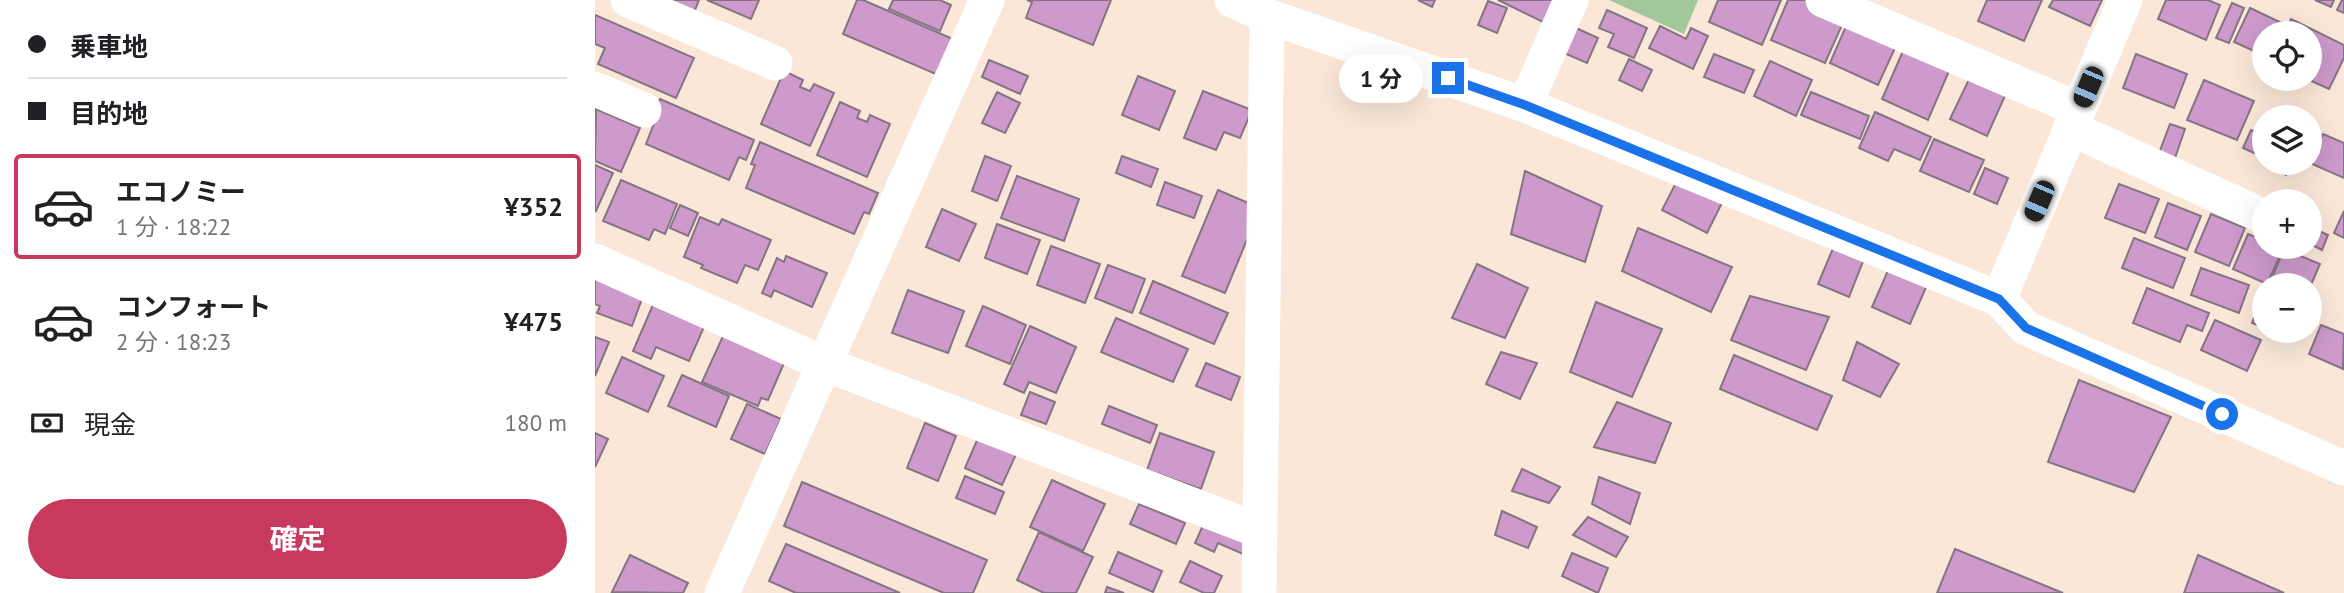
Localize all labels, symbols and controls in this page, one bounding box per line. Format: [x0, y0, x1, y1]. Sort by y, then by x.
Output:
map controls [2252, 21, 2322, 343]
button: locate [2252, 21, 2322, 91]
text: 乗車地 [70, 30, 148, 63]
callout: 1 分 [1339, 54, 1423, 102]
route end [1432, 62, 1464, 94]
text: 1 分 [1360, 64, 1402, 93]
car [2071, 64, 2106, 110]
text: 目的地 [70, 97, 148, 130]
button: layers [2252, 105, 2322, 175]
icon: car [32, 175, 95, 238]
text: エコノミー [116, 175, 246, 208]
car [2022, 178, 2057, 224]
button: + [2252, 189, 2322, 259]
text: ¥352 [504, 190, 563, 223]
text: 1 分 · 18:22 [116, 212, 231, 241]
button: − [2252, 273, 2322, 343]
icon: car [32, 290, 95, 353]
text: コンフォート [116, 290, 271, 323]
text: ¥475 [504, 305, 563, 338]
text: 2 分 · 18:23 [116, 327, 231, 356]
route start [2206, 398, 2238, 430]
icon: cash [28, 404, 66, 442]
text: 現金 [84, 408, 136, 441]
text: 180 m [505, 408, 567, 437]
button: 確定 [28, 499, 567, 579]

